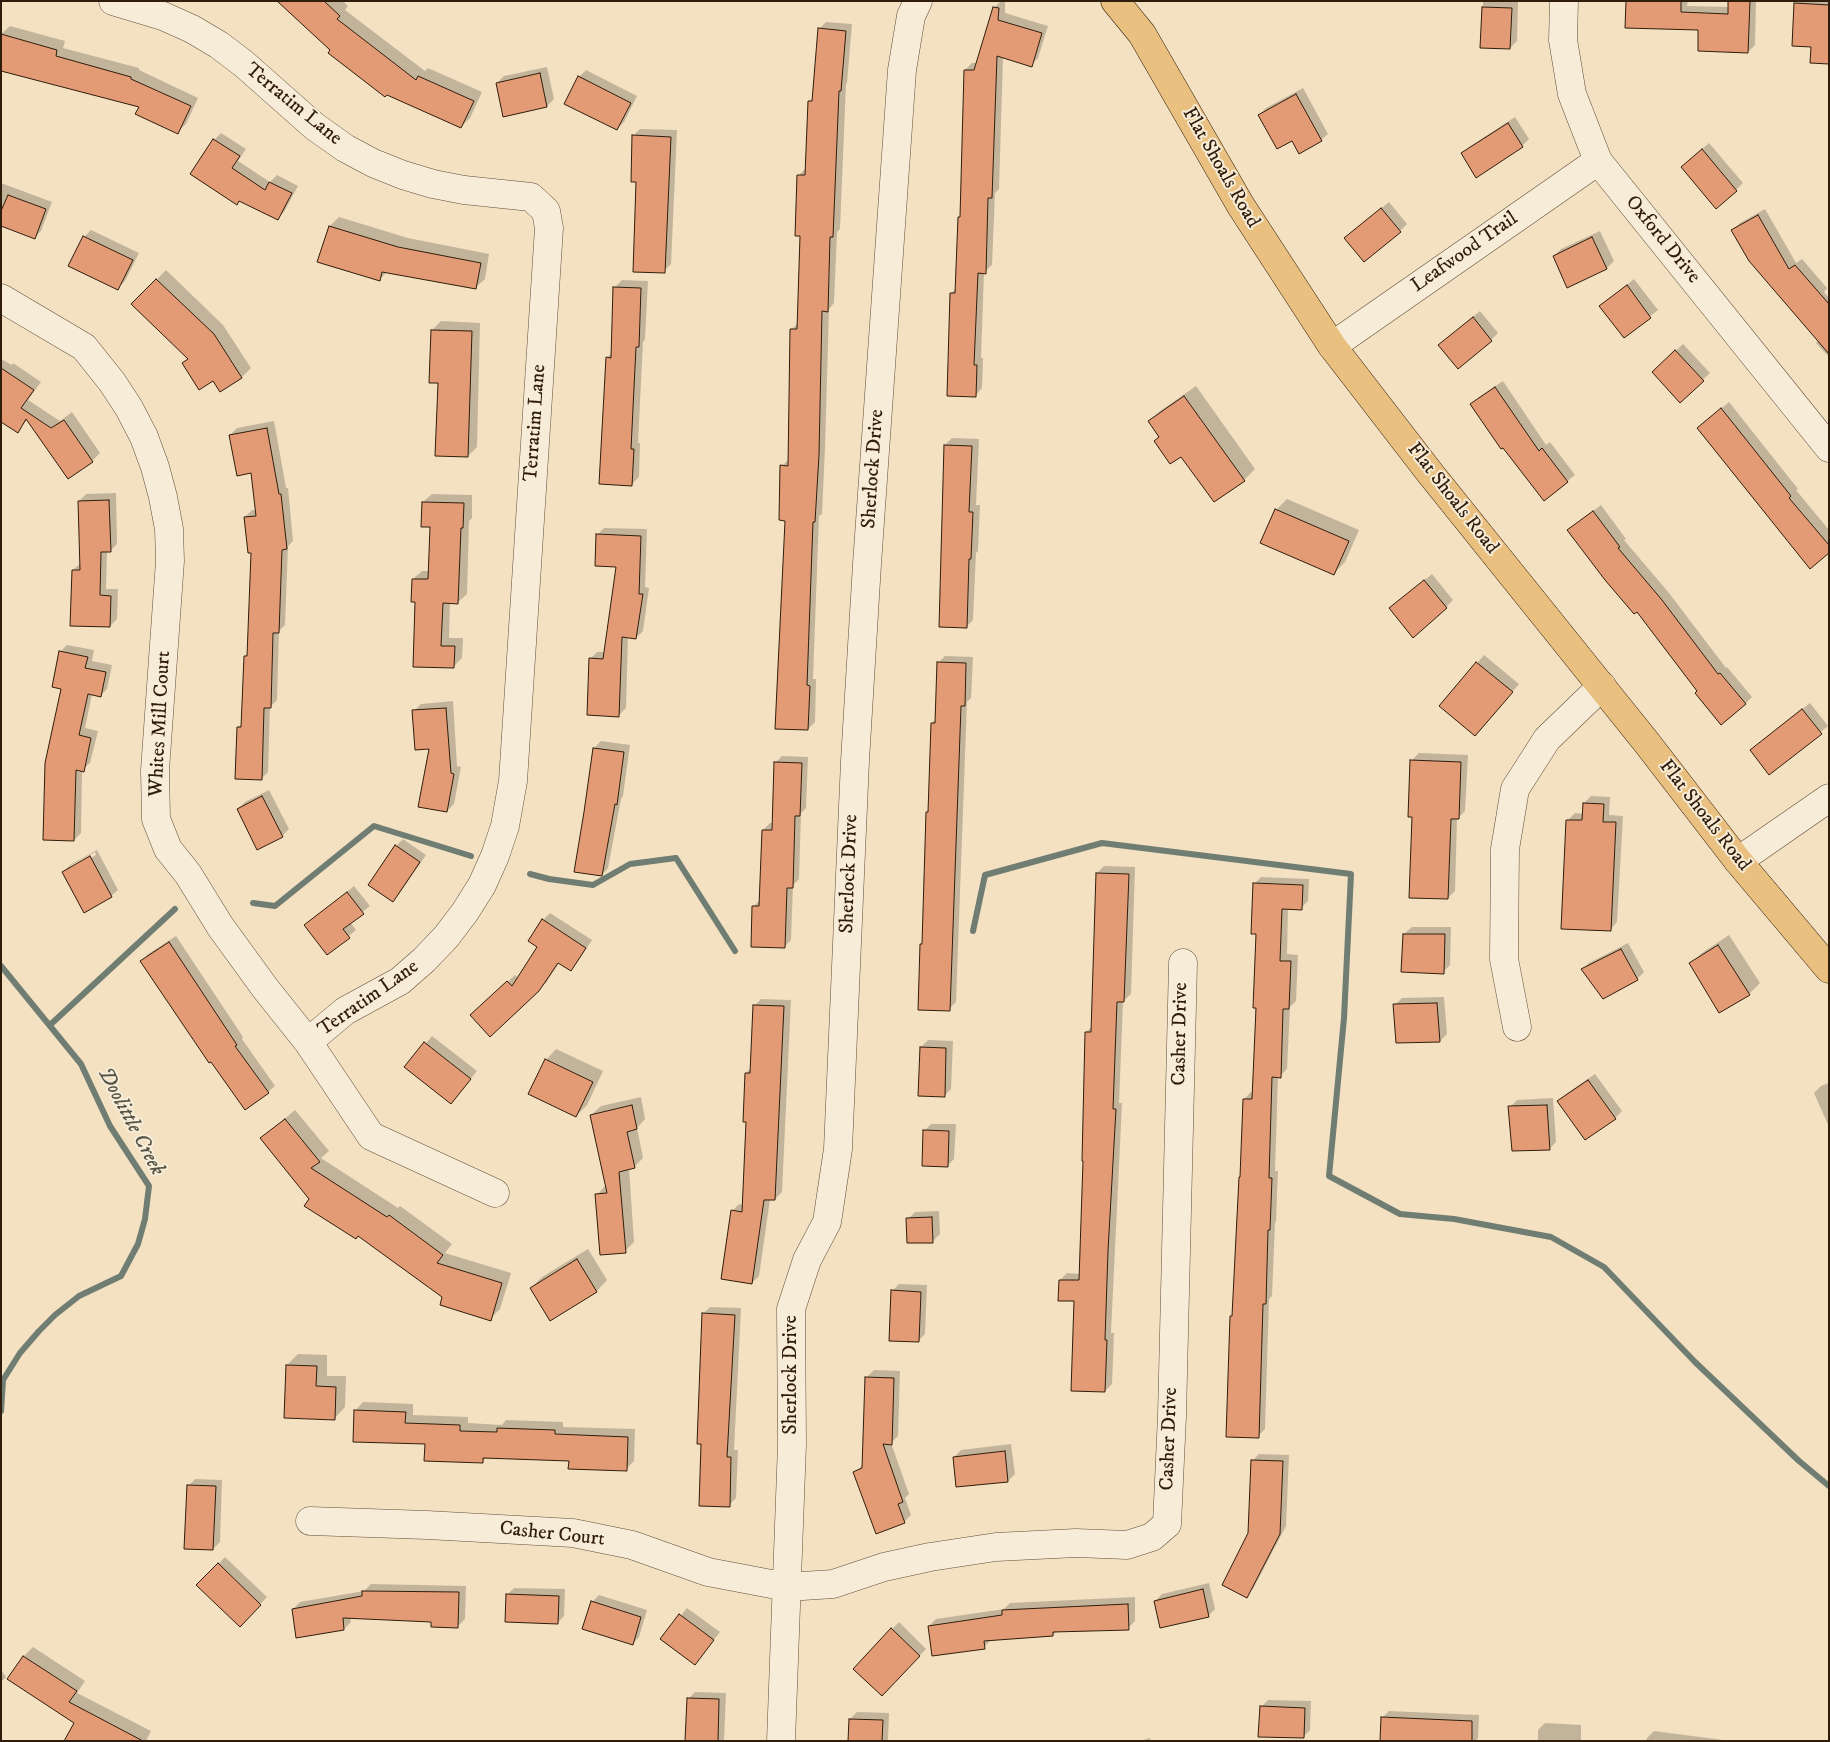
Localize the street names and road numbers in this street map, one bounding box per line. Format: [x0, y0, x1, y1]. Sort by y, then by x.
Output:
street label: Terratim Lane [240, 59, 346, 151]
street label: Flat Shoals Road [1176, 104, 1264, 232]
street label: Oxford Drive [1619, 191, 1705, 289]
street label: Leafwood Trail [1407, 207, 1523, 299]
street label: Terratim Lane [520, 364, 552, 482]
street label: Sherlock Drive [858, 409, 890, 529]
street label: Flat Shoals Road [1401, 438, 1503, 560]
street label: Whites Mill Court [145, 650, 177, 798]
street label: Flat Shoals Road [1653, 755, 1755, 877]
street label: Sherlock Drive [836, 814, 864, 934]
street label: Terratim Lane [314, 956, 424, 1042]
street label: Casher Drive [1168, 982, 1194, 1086]
street label: Sherlock Drive [780, 1315, 804, 1435]
street label: Casher Drive [1156, 1387, 1184, 1491]
street label: Casher Court [498, 1518, 606, 1552]

